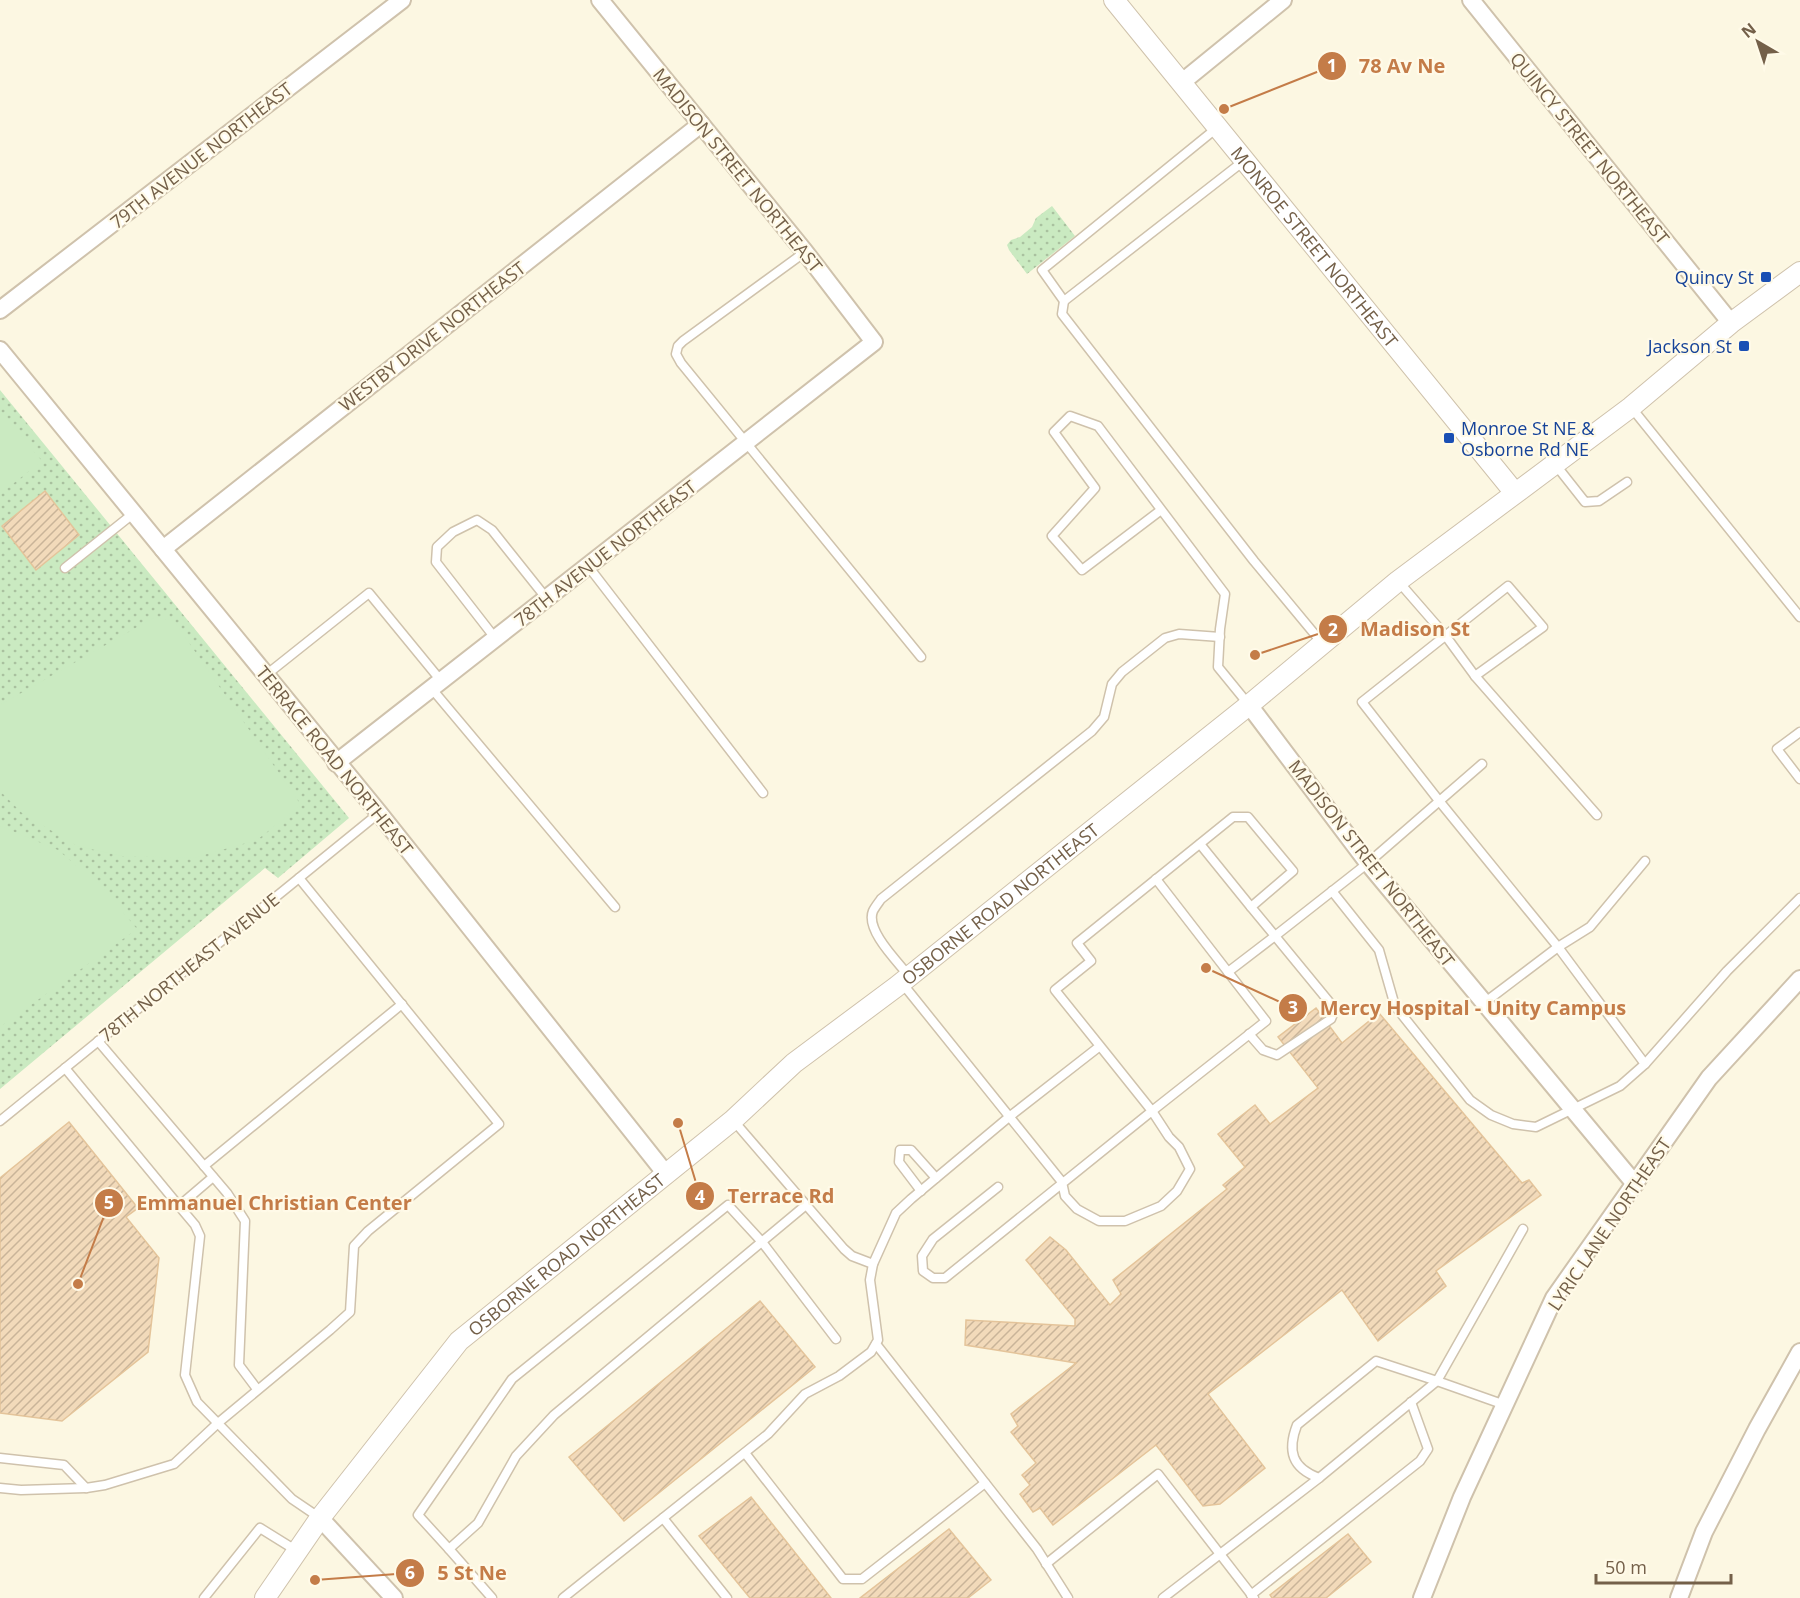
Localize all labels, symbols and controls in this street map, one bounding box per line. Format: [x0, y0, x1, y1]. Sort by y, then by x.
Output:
north arrow [1728, 12, 1788, 72]
text: N [1737, 18, 1761, 43]
callout: 78 Av Ne [1317, 47, 1457, 85]
street label: QUINCY STREET NORTHEAST [1505, 47, 1675, 249]
text: 78 Av Ne [1359, 52, 1445, 79]
text: 1 [1327, 53, 1337, 77]
street label: MADISON STREET NORTHEAST [648, 63, 828, 277]
street label: 79TH AVENUE NORTHEAST [105, 76, 297, 234]
street label: MONROE STREET NORTHEAST [1226, 141, 1404, 352]
street label: WESTBY DRIVE NORTHEAST [334, 256, 530, 416]
place label: Quincy St [1675, 265, 1754, 289]
marker: Quincy St [1759, 270, 1773, 284]
place label: Jackson St [1646, 334, 1732, 358]
marker: Jackson St [1737, 339, 1751, 353]
place label: Monroe St NE & Osborne Rd NE [1461, 416, 1595, 461]
marker: Monroe St NE & Osborne Rd NE [1442, 431, 1456, 445]
street label: 78TH AVENUE NORTHEAST [509, 474, 701, 632]
callout: Madison St [1318, 610, 1482, 648]
text: Madison St [1360, 615, 1470, 642]
text: 2 [1328, 617, 1338, 641]
street label: TERRACE ROAD NORTHEAST [251, 660, 419, 860]
street label: MADISON STREET NORTHEAST [1284, 755, 1460, 971]
street label: OSBORNE ROAD NORTHEAST [896, 818, 1104, 990]
street label: 78TH NORTHEAST AVENUE [94, 887, 284, 1047]
callout: Mercy Hospital - Unity Campus [1278, 989, 1638, 1027]
text: Mercy Hospital - Unity Campus [1320, 994, 1626, 1021]
text: 3 [1288, 995, 1298, 1019]
street label: LYRIC LANE NORTHEAST [1542, 1133, 1676, 1315]
street label: OSBORNE ROAD NORTHEAST [463, 1168, 670, 1341]
callout: Terrace Rd [685, 1177, 846, 1215]
text: Terrace Rd [728, 1182, 834, 1209]
callout: Emmanuel Christian Center [94, 1184, 424, 1222]
text: 4 [695, 1184, 705, 1208]
text: Emmanuel Christian Center [136, 1189, 412, 1216]
text: 5 [104, 1190, 114, 1214]
scale bar [1596, 1547, 1731, 1585]
callout: 5 St Ne [395, 1554, 519, 1592]
text: 50 m [1605, 1555, 1647, 1579]
text: 5 St Ne [437, 1559, 507, 1586]
text: 6 [405, 1560, 415, 1584]

